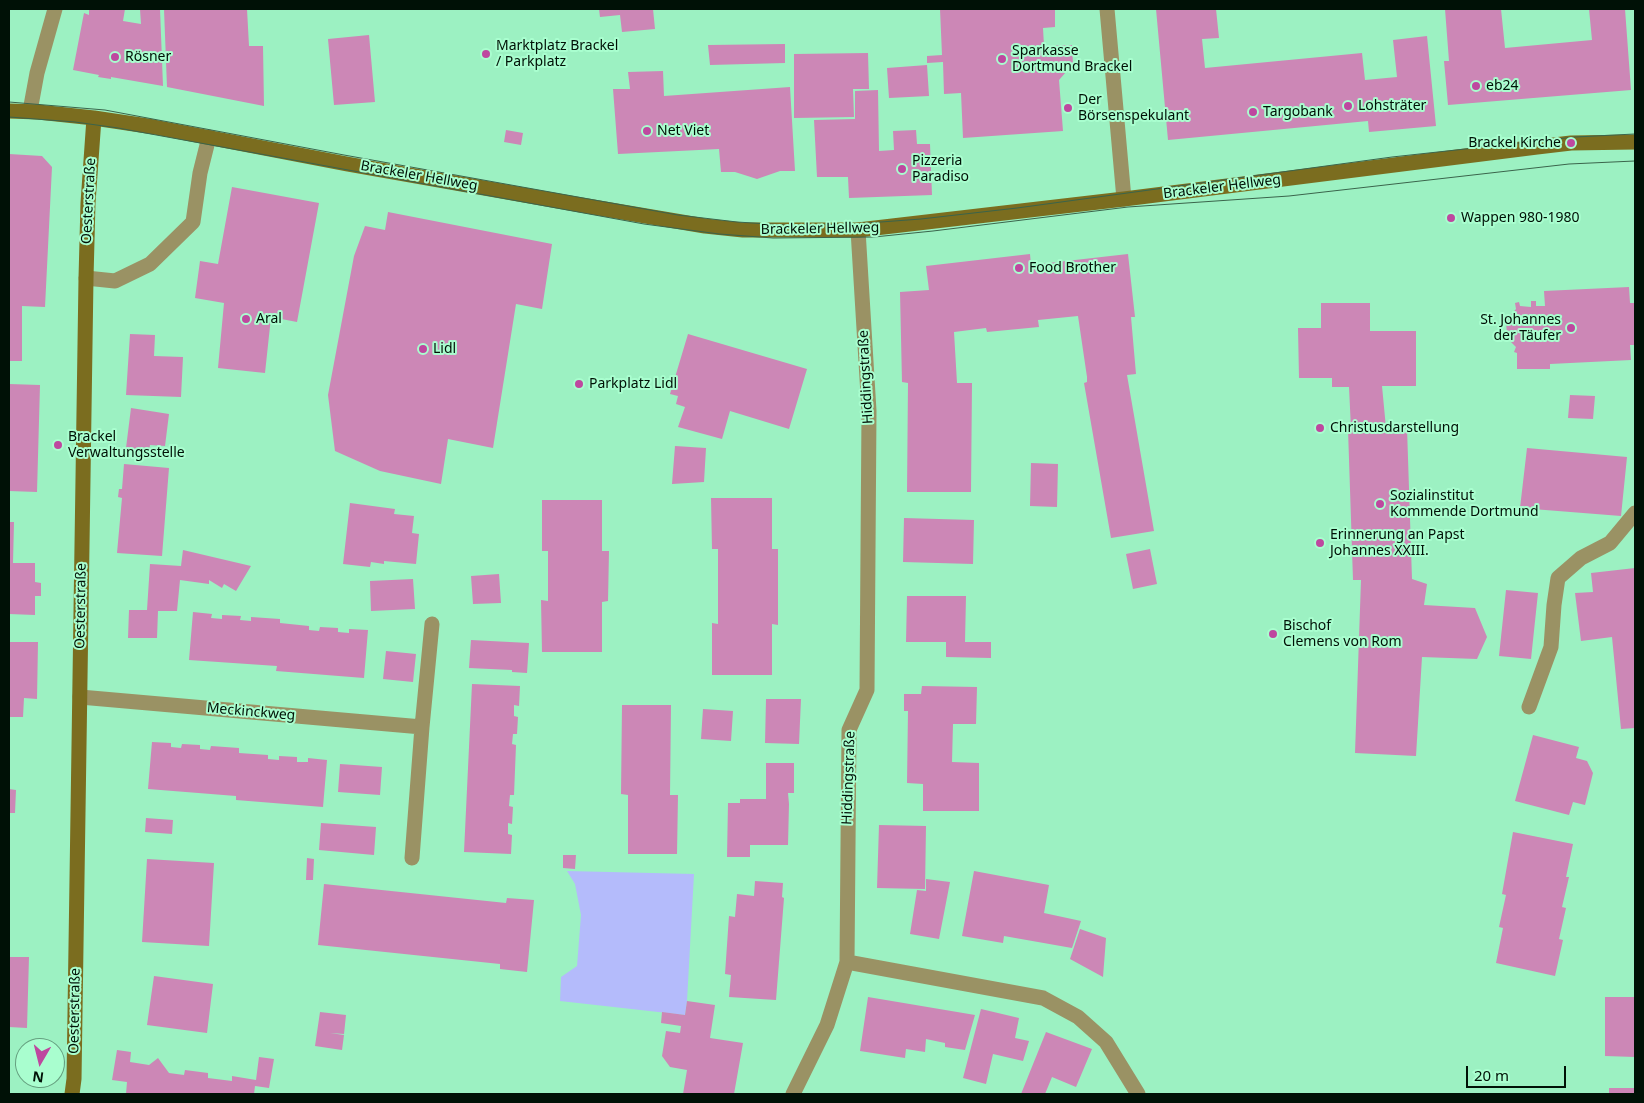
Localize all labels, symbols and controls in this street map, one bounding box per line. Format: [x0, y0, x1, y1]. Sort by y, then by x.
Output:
place label: Marktplatz Brackel / Parkplatz [496, 38, 618, 70]
place label: Sparkasse Dortmund Brackel [1012, 43, 1132, 75]
marker: Marktplatz Brackel / Parkplatz [480, 48, 492, 60]
place label: Rösner [125, 49, 171, 65]
marker: Rösner [109, 51, 121, 63]
marker: Sparkasse Dortmund Brackel [996, 53, 1008, 65]
place label: eb24 [1486, 78, 1519, 94]
marker: eb24 [1470, 80, 1482, 92]
place label: Der Börsenspekulant [1078, 92, 1189, 124]
place label: Lohsträter [1358, 98, 1426, 114]
marker: Lohsträter [1342, 100, 1354, 112]
marker: Der Börsenspekulant [1062, 102, 1074, 114]
place label: Targobank [1263, 104, 1333, 120]
marker: Targobank [1247, 106, 1259, 118]
place label: Net Viet [657, 123, 709, 139]
marker: Net Viet [641, 125, 653, 137]
place label: Brackel Kirche [1468, 135, 1561, 151]
marker: Brackel Kirche [1565, 137, 1577, 149]
place label: Pizzeria Paradiso [912, 153, 969, 186]
street label: Brackeler Hellweg [359, 157, 479, 195]
street label: Oesterstraße [78, 158, 100, 244]
marker: Pizzeria Paradiso [896, 163, 908, 175]
street label: Brackeler Hellweg [1162, 171, 1282, 203]
place label: Wappen 980-1980 [1461, 210, 1580, 226]
marker: Wappen 980-1980 [1445, 212, 1457, 224]
street label: Brackeler Hellweg [761, 220, 879, 238]
place label: Food Brother [1029, 260, 1116, 276]
marker: Food Brother [1013, 262, 1025, 274]
place label: Aral [256, 311, 282, 327]
place label: St. Johannes der Täufer [1480, 312, 1561, 344]
marker: Aral [240, 313, 252, 325]
marker: St. Johannes der Täufer [1565, 322, 1577, 334]
street label: Hiddingstraße [855, 330, 877, 424]
place label: Lidl [433, 341, 456, 357]
marker: Lidl [417, 343, 429, 355]
place label: Parkplatz Lidl [589, 376, 677, 392]
marker: Parkplatz Lidl [573, 378, 585, 390]
place label: Christusdarstellung [1330, 420, 1459, 436]
marker: Christusdarstellung [1314, 422, 1326, 434]
place label: Brackel Verwaltungsstelle [68, 429, 185, 462]
marker: Brackel Verwaltungsstelle [52, 439, 64, 451]
place label: Sozialinstitut Kommende Dortmund [1390, 488, 1539, 520]
marker: Sozialinstitut Kommende Dortmund [1374, 498, 1386, 510]
place label: Erinnerung an Papst Johannes XXIII. [1330, 527, 1465, 560]
marker: Erinnerung an Papst Johannes XXIII. [1314, 537, 1326, 549]
street label: Oesterstraße [72, 563, 90, 649]
place label: Bischof Clemens von Rom [1283, 618, 1401, 650]
marker: Bischof Clemens von Rom [1267, 628, 1279, 640]
street label: Meckinckweg [206, 700, 296, 724]
street label: Hiddingstraße [839, 731, 859, 825]
street label: Oesterstraße [66, 968, 84, 1054]
north arrow [15, 1038, 65, 1088]
scale bar [1469, 1056, 1569, 1088]
text: 20 m [1474, 1065, 1509, 1085]
text: N [31, 1067, 45, 1088]

